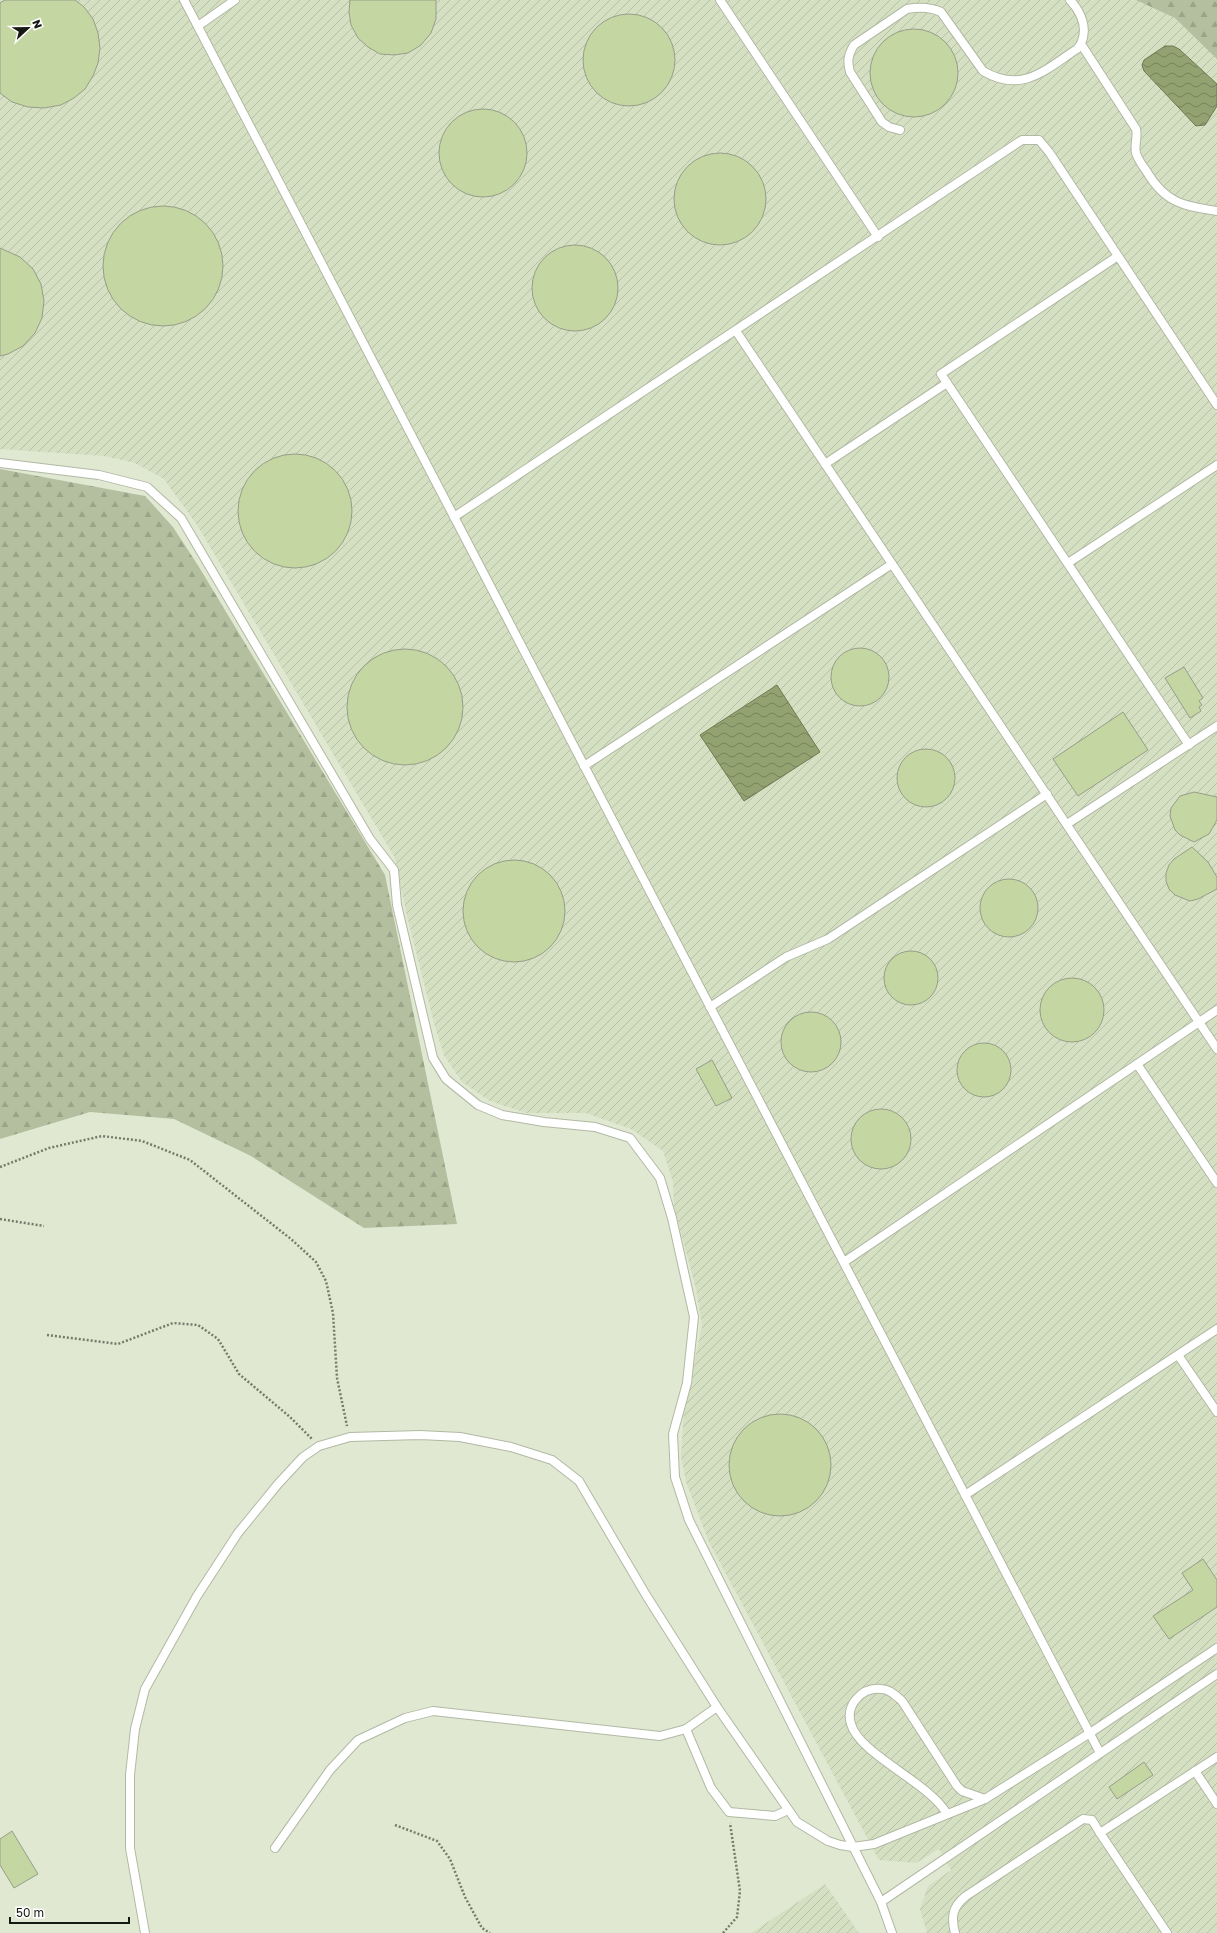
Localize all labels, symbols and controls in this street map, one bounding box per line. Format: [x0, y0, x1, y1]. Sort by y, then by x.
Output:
north arrow [8, 8, 48, 48]
text: N [30, 18, 45, 30]
scale bar [10, 1899, 129, 1925]
text: 50 m [16, 1905, 44, 1920]

